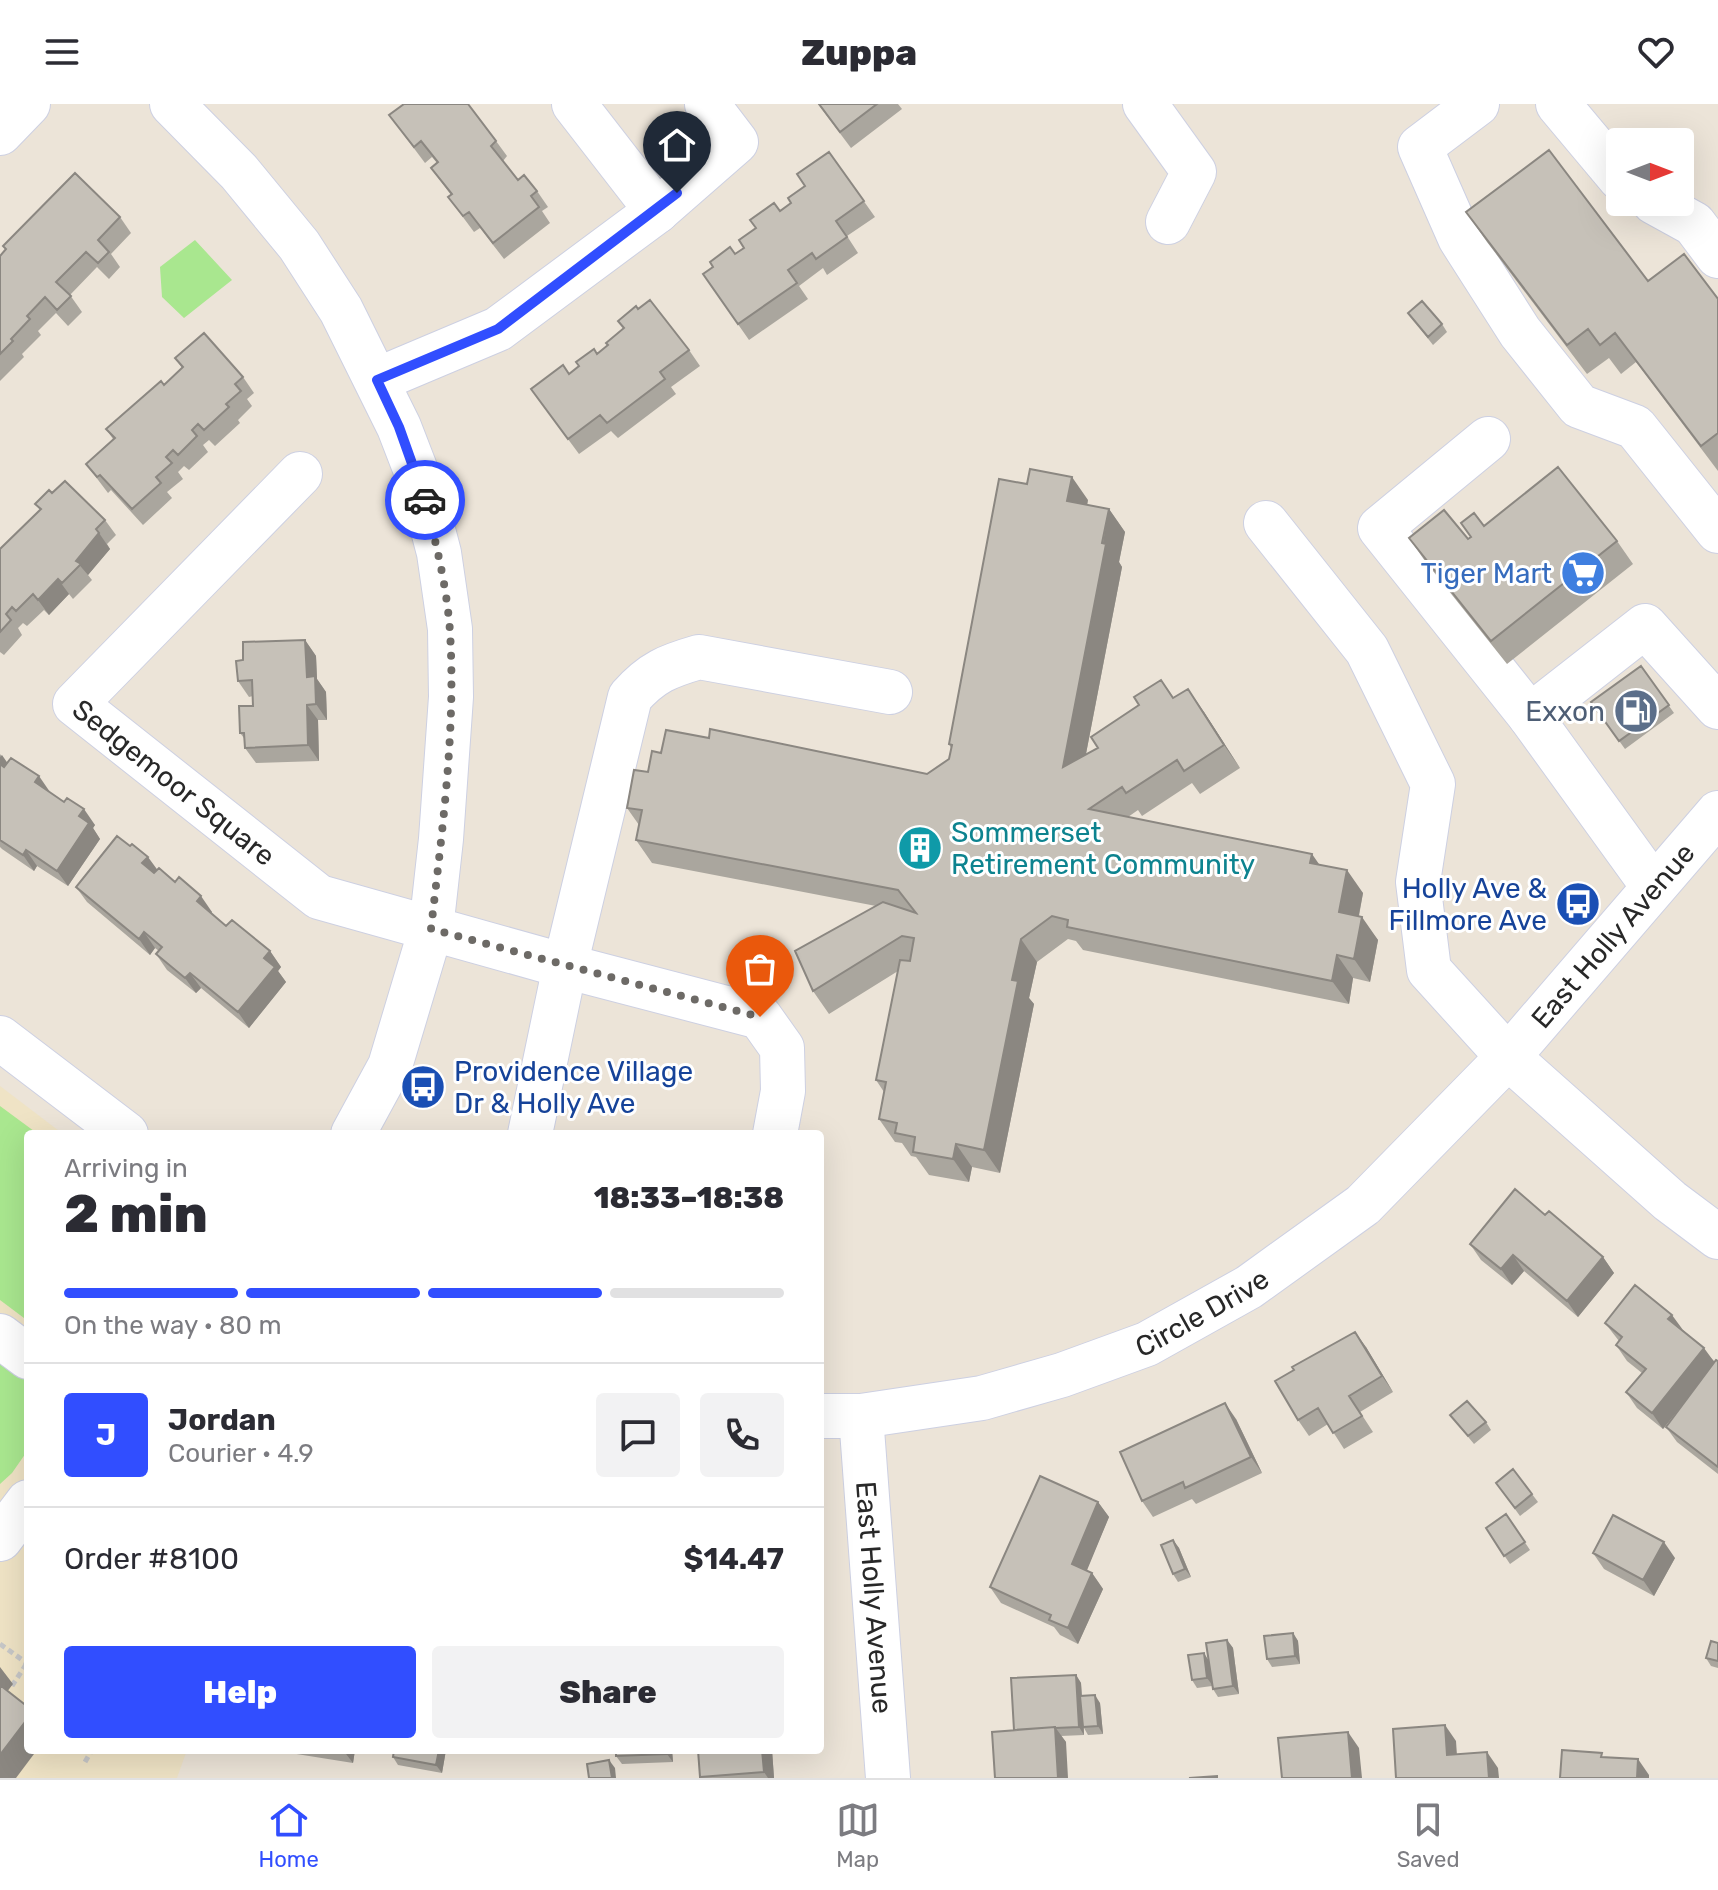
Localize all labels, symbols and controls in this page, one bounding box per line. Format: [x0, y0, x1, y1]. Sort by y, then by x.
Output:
icon: menu [40, 30, 84, 74]
icon: heart [1634, 30, 1678, 74]
text: Zuppa [801, 31, 917, 74]
pin [643, 111, 711, 193]
icon: home [655, 123, 699, 167]
north arrow [1606, 128, 1694, 216]
map controls [1606, 128, 1694, 216]
courier [385, 460, 465, 540]
icon: car [403, 478, 447, 522]
supermarket icon: Tiger Mart [1559, 549, 1607, 597]
place label: Tiger Mart [1421, 557, 1552, 590]
fuel station icon: Exxon [1612, 687, 1660, 735]
street label: Sedgemoor Square [66, 693, 281, 873]
place label: Exxon [1525, 695, 1605, 728]
place label: Sommerset Retirement Community [951, 816, 1255, 881]
building icon: Sommerset Retirement Community [896, 824, 944, 872]
street label: East Holly Avenue [1525, 837, 1702, 1035]
place label: Holly Ave & Fillmore Ave [1389, 872, 1547, 937]
bus stop icon: Holly Ave & Fillmore Ave [1554, 880, 1602, 928]
pin [726, 935, 794, 1017]
icon: bag [738, 947, 782, 991]
place label: Providence Village Dr & Holly Ave [454, 1055, 693, 1120]
bus stop icon: Providence Village Dr & Holly Ave [399, 1063, 447, 1111]
text: Arriving in [64, 1153, 188, 1184]
text: 18:33–18:38 [594, 1180, 784, 1216]
text: 2 min [64, 1183, 208, 1245]
street label: Circle Drive [1131, 1262, 1275, 1364]
text: On the way · 80 m [64, 1310, 282, 1341]
button: chat [596, 1393, 680, 1477]
button: phone [700, 1393, 784, 1477]
text: Jordan [168, 1402, 276, 1438]
text: J [96, 1417, 116, 1453]
text: Courier · 4.9 [168, 1438, 314, 1469]
street label: East Holly Avenue [849, 1480, 899, 1715]
text: Order #8100 [64, 1541, 239, 1577]
text: $14.47 [684, 1541, 784, 1577]
button: Help [64, 1646, 416, 1738]
button: Share [432, 1646, 784, 1738]
tab: Home [258, 1798, 319, 1873]
tab: Map [836, 1798, 880, 1873]
tab: Saved [1397, 1798, 1459, 1873]

